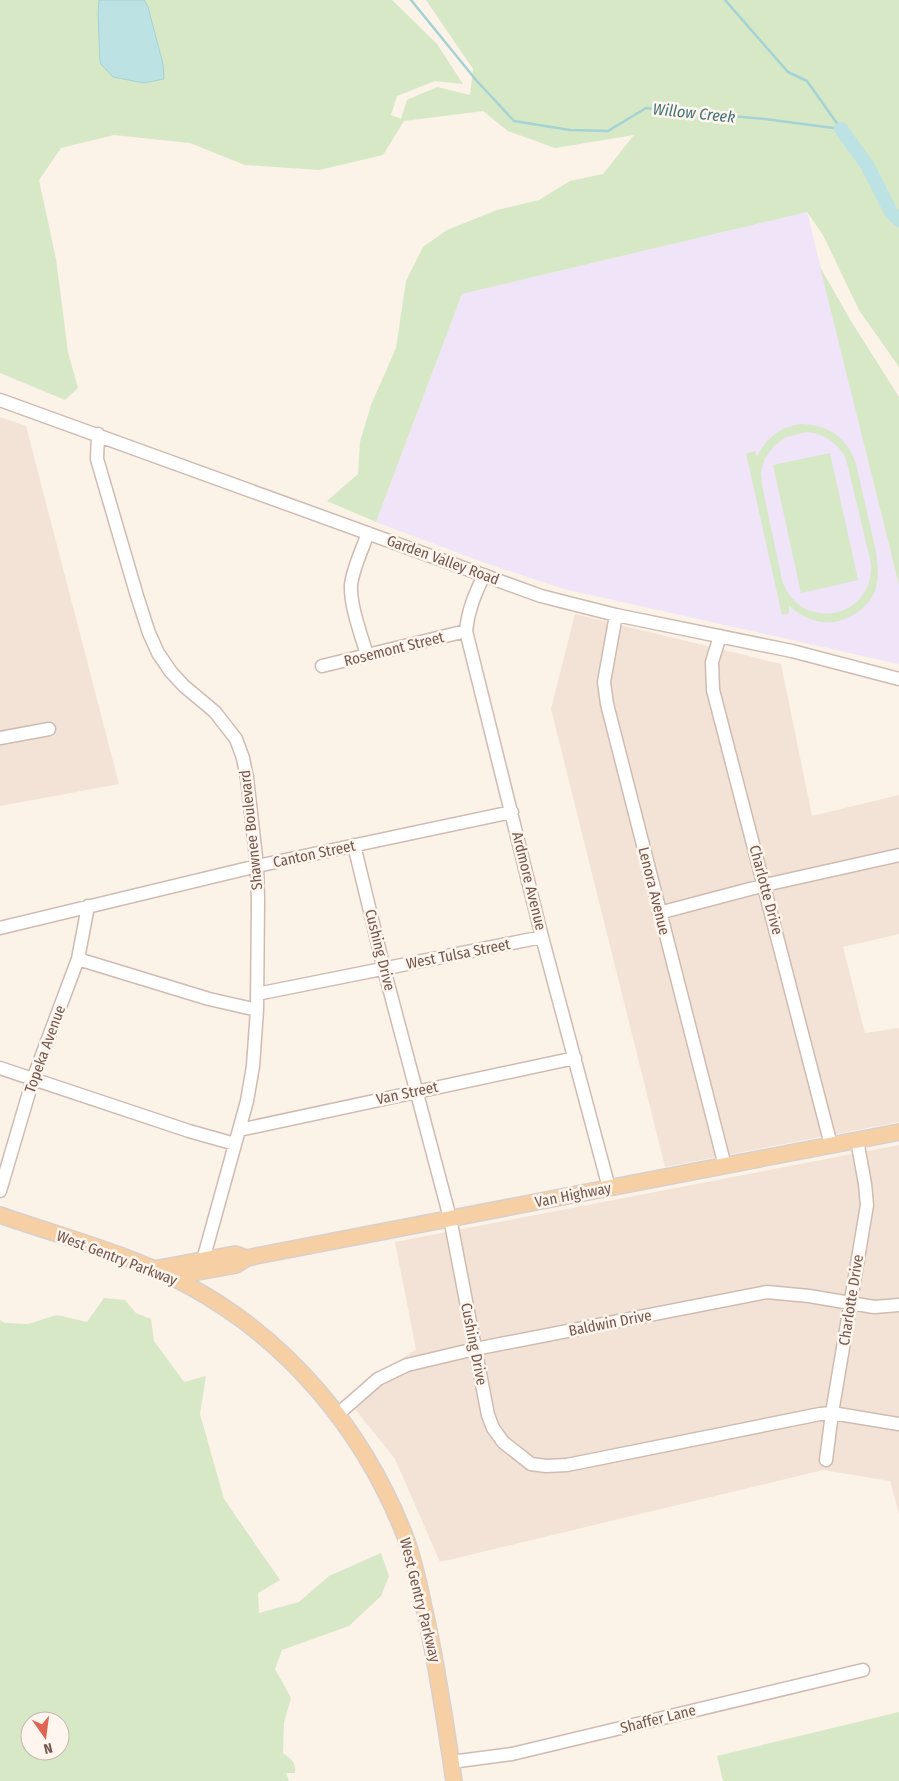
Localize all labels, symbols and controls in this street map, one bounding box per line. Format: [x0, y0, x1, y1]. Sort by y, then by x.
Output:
water label: Willow Creek [652, 99, 736, 127]
street label: Garden Valley Road [384, 531, 502, 589]
street label: Rosemont Street [342, 628, 446, 670]
street label: Shawnee Boulevard [236, 769, 266, 891]
street label: Ardmore Avenue [508, 830, 550, 932]
street label: Canton Street [271, 836, 357, 871]
street label: Charlotte Drive [745, 843, 787, 937]
street label: Lenora Avenue [634, 845, 674, 937]
street label: Cushing Drive [361, 907, 399, 993]
street label: West Tulsa Street [404, 935, 512, 973]
street label: Topeka Avenue [21, 1003, 69, 1095]
street label: Van Street [374, 1078, 440, 1108]
street label: Van Highway [533, 1179, 613, 1211]
street label: West Gentry Parkway [54, 1227, 180, 1289]
street label: Charlotte Drive [835, 1253, 867, 1347]
street label: Cushing Drive [457, 1301, 491, 1387]
street label: Baldwin Drive [567, 1306, 653, 1340]
street label: West Gentry Parkway [396, 1536, 444, 1664]
street label: Shaffer Lane [618, 1701, 698, 1737]
north arrow [20, 1711, 70, 1761]
text: N [42, 1739, 54, 1757]

